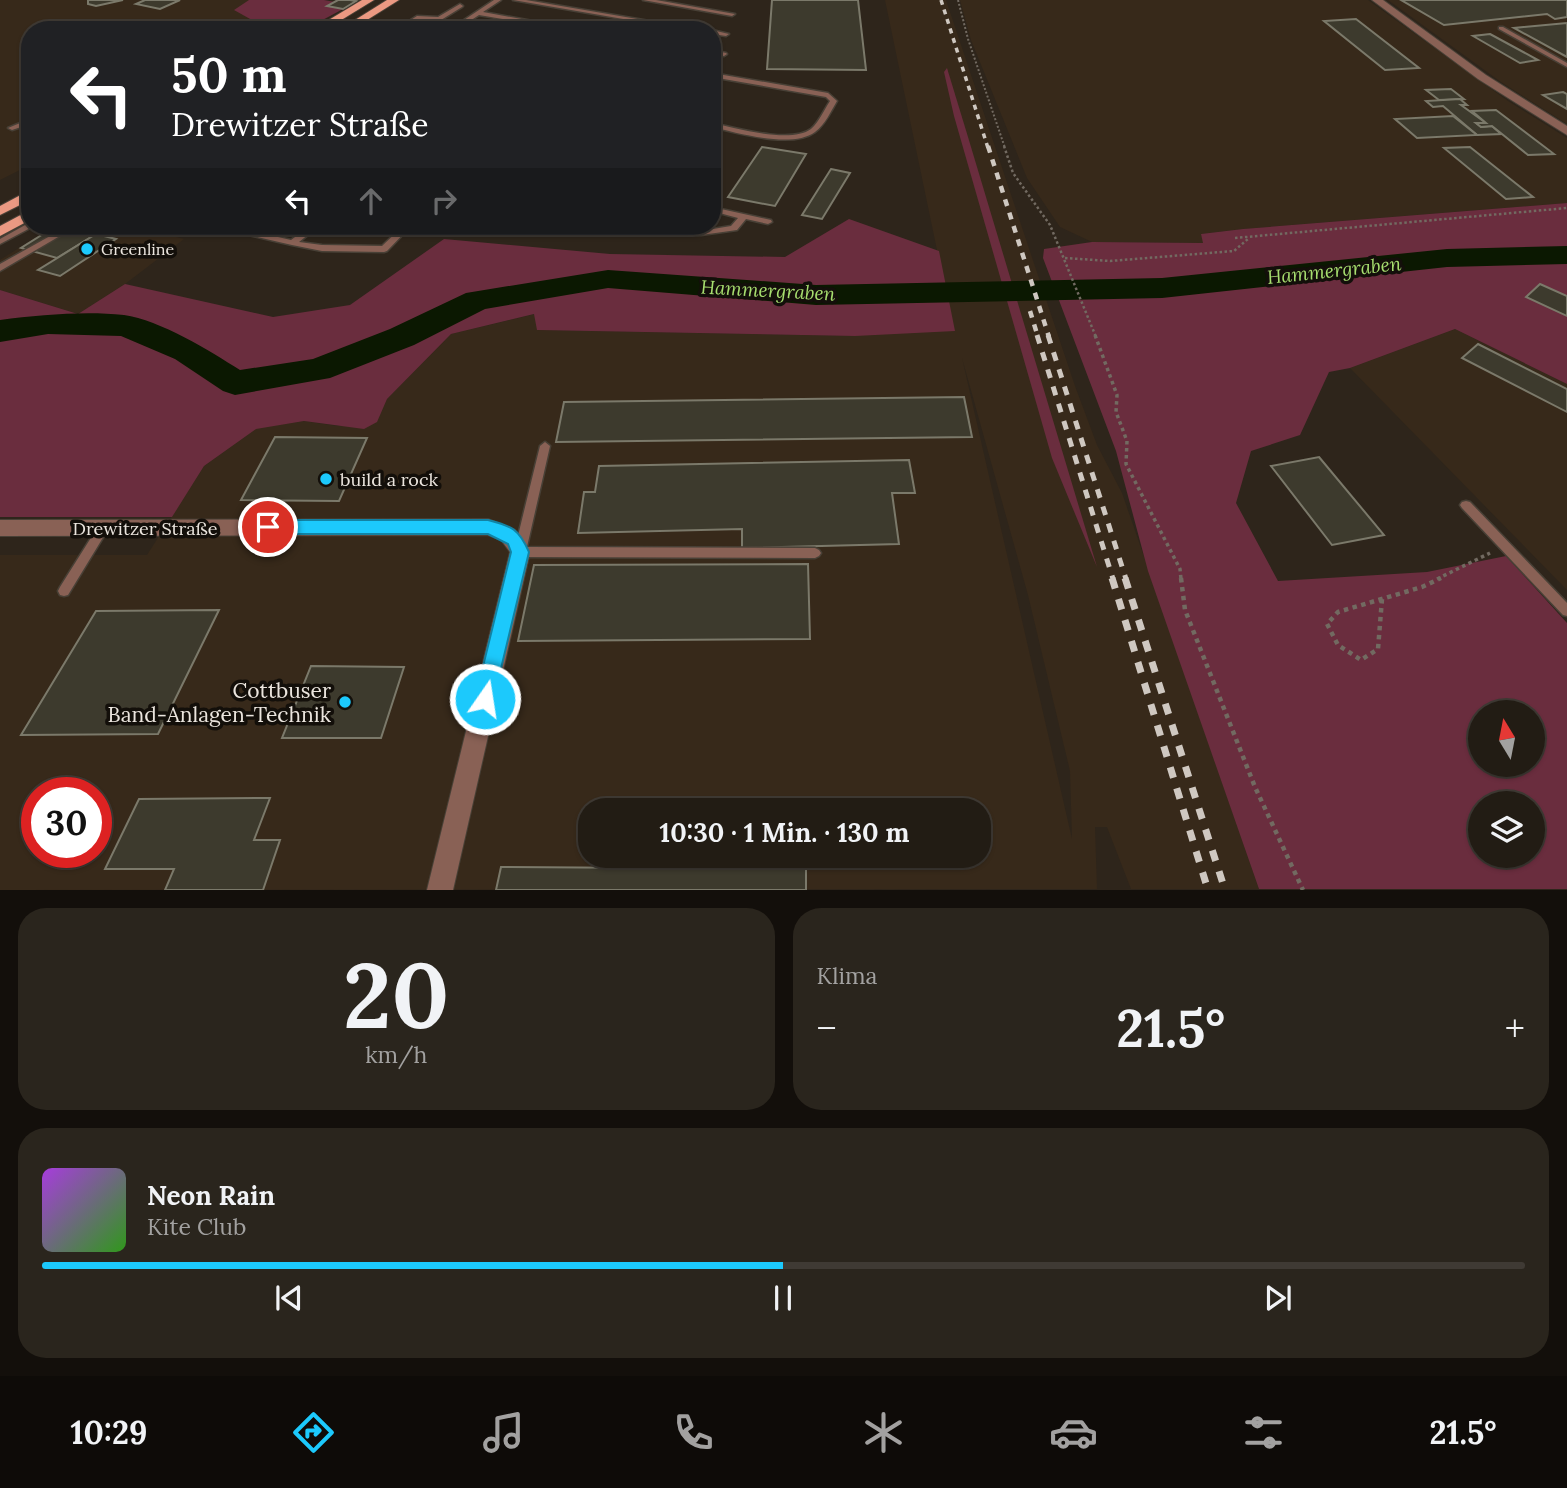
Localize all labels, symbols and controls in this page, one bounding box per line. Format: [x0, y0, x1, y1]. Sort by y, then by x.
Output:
text: 50 m [171, 43, 287, 105]
icon: left [56, 49, 147, 140]
text: Drewitzer Straße [171, 104, 429, 145]
icon: left [279, 182, 317, 220]
icon: ahead [352, 182, 390, 220]
icon: right [425, 182, 463, 220]
place label: Greenline [101, 239, 175, 259]
marker: Greenline [79, 241, 95, 257]
water label: Hammergraben [1266, 251, 1403, 289]
water label: Hammergraben [700, 274, 836, 306]
place label: build a rock [340, 468, 438, 491]
marker: build a rock [318, 471, 334, 487]
pin [238, 497, 298, 557]
icon: arrive [249, 508, 287, 546]
street label: Drewitzer Straße [73, 517, 218, 540]
position arrow [448, 662, 522, 736]
place label: Cottbuser Band-Anlagen-Technik [108, 677, 332, 728]
marker: Cottbuser Band-Anlagen-Technik [337, 694, 353, 710]
north arrow [1468, 700, 1545, 777]
map controls [1468, 700, 1545, 868]
speed limit sign: 30 [21, 777, 112, 868]
button: layers [1468, 791, 1545, 868]
text: 10:30 · 1 Min. · 130 m [660, 816, 909, 849]
text: 20 [343, 936, 449, 1053]
text: Klima [817, 961, 877, 990]
text: 21.5° [1116, 995, 1225, 1061]
text: − [817, 1004, 837, 1052]
text: + [1505, 1004, 1525, 1052]
text: km/h [365, 1040, 427, 1069]
text: Neon Rain [147, 1179, 275, 1212]
text: Kite Club [147, 1212, 246, 1241]
icon: previous [270, 1279, 308, 1317]
icon: pause [764, 1279, 802, 1317]
icon: next [1259, 1279, 1297, 1317]
icon: directions [289, 1408, 338, 1457]
icon: music [479, 1408, 528, 1457]
icon: phone [669, 1408, 718, 1457]
icon: climate [859, 1408, 908, 1457]
icon: car [1049, 1408, 1098, 1457]
icon: filters [1239, 1408, 1288, 1457]
text: 10:29 [71, 1412, 147, 1453]
text: 21.5° [1429, 1412, 1496, 1453]

